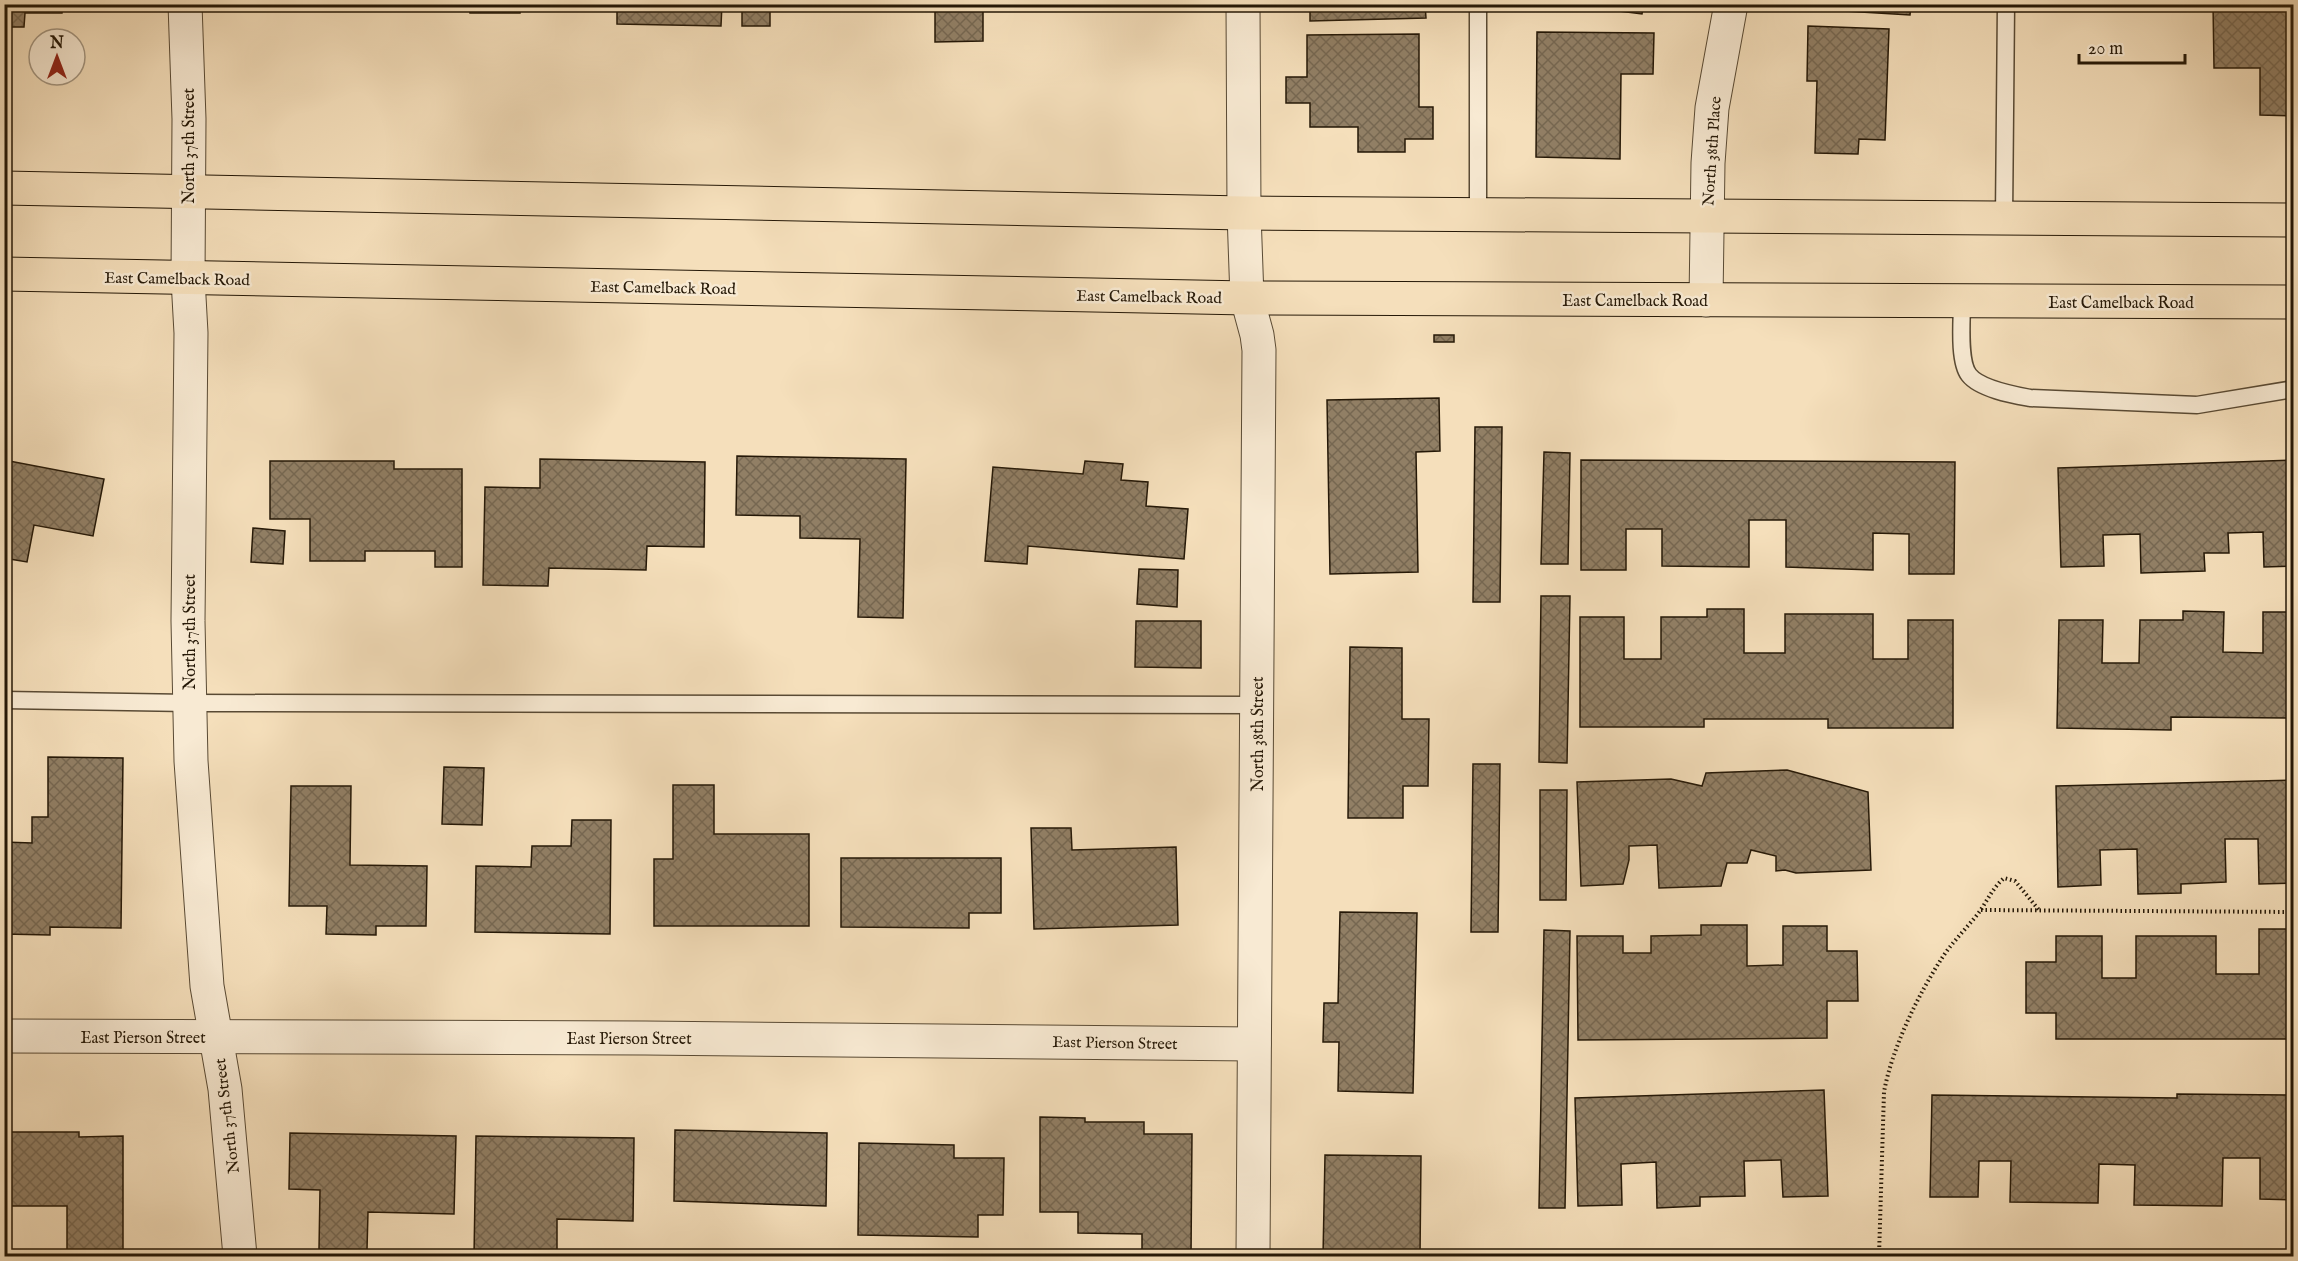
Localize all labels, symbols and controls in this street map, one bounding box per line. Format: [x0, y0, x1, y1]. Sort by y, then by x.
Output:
north arrow [27, 27, 87, 87]
scale bar [2079, 27, 2186, 65]
text: N [49, 34, 64, 54]
text: 20 m [2088, 38, 2123, 61]
street label: North 37th Street [180, 87, 200, 204]
street label: North 38th Place [1699, 96, 1727, 207]
street label: East Camelback Road [104, 269, 250, 291]
street label: East Camelback Road [590, 278, 736, 300]
street label: East Camelback Road [1076, 287, 1222, 309]
street label: East Camelback Road [1562, 292, 1708, 312]
street label: East Camelback Road [2048, 294, 2194, 314]
street label: North 37th Street [181, 573, 201, 690]
street label: North 38th Street [1249, 676, 1269, 791]
street label: East Pierson Street [80, 1029, 206, 1049]
street label: East Pierson Street [566, 1030, 692, 1050]
street label: East Pierson Street [1052, 1033, 1178, 1055]
street label: North 37th Street [211, 1056, 245, 1175]

